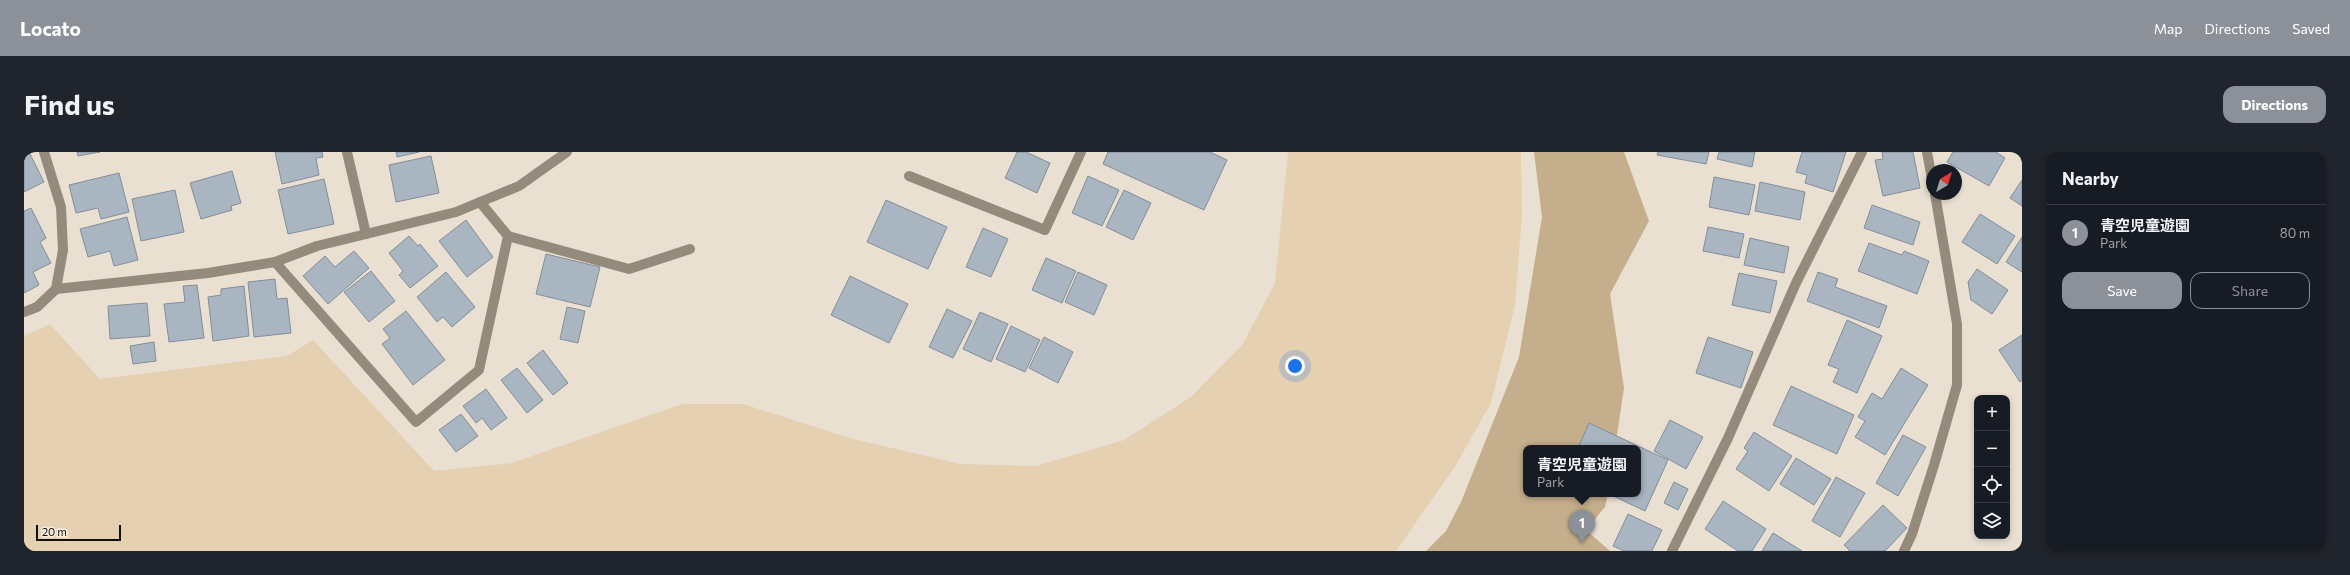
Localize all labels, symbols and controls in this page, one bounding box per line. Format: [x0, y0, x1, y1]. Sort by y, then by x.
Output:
text: Locato [20, 17, 81, 40]
text: Map [2154, 20, 2183, 37]
text: Directions [2205, 20, 2270, 37]
text: Saved [2292, 20, 2330, 37]
button: Directions [2223, 86, 2326, 123]
text: Find us [24, 87, 115, 121]
north arrow [1926, 164, 1962, 200]
text: Nearby [2062, 168, 2119, 189]
text: 青空児童遊園 [2100, 216, 2190, 234]
text: 1 [2072, 225, 2078, 241]
text: 80 m [2280, 225, 2310, 241]
text: Park [2100, 235, 2127, 251]
button: Save [2062, 272, 2182, 309]
button: Share [2190, 272, 2310, 309]
your location [1285, 356, 1305, 376]
map controls [1974, 395, 2010, 539]
button: + [1974, 395, 2010, 431]
button: − [1974, 431, 2010, 467]
popup [1523, 445, 1641, 497]
text: 青空児童遊園 [1537, 455, 1627, 473]
button: locate [1974, 467, 2010, 503]
text: Park [1537, 474, 1564, 490]
button: layers [1974, 503, 2010, 539]
pin: 1 [1569, 510, 1595, 543]
scale bar [36, 523, 121, 542]
text: 20 m [42, 525, 67, 538]

